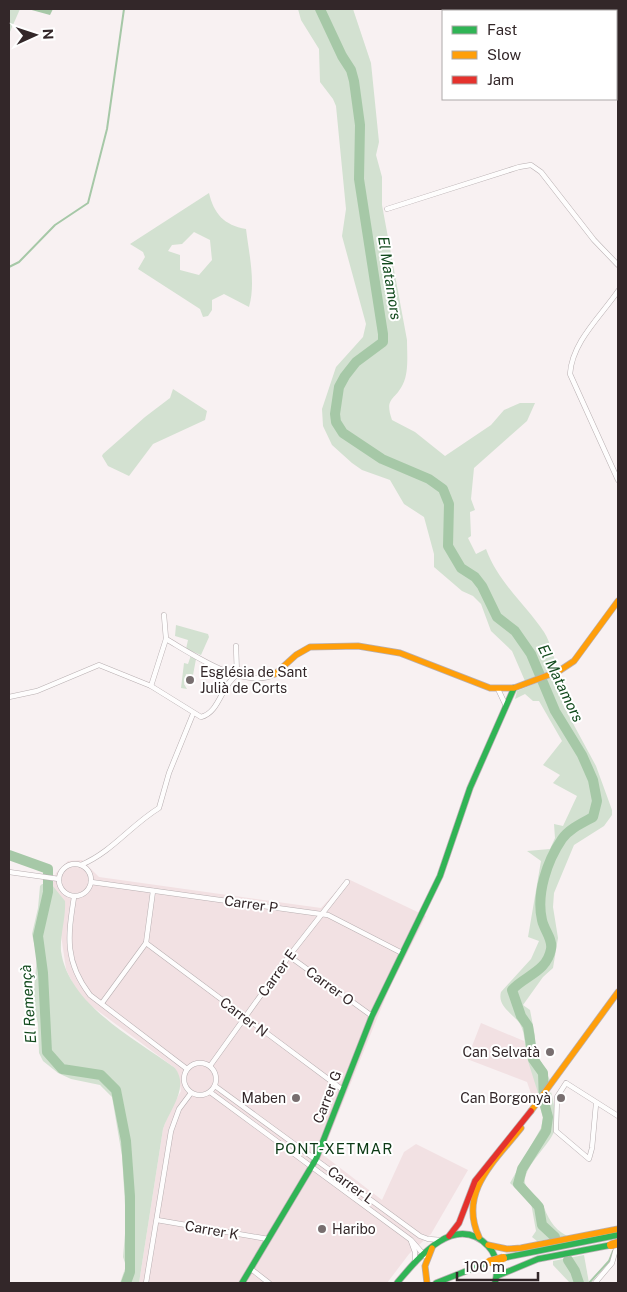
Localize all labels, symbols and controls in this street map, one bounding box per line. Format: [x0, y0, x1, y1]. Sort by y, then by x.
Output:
north arrow [10, 10, 60, 60]
legend [442, 10, 617, 100]
text: Fast [487, 21, 517, 38]
text: N [40, 28, 56, 40]
text: Slow [487, 46, 522, 63]
text: Jam [487, 71, 514, 88]
water label: El Matamors [375, 235, 405, 321]
water label: El Matamors [535, 641, 587, 725]
place label: Església de Sant Julià de Corts [200, 664, 308, 696]
marker: Església de Sant Julià de Corts [184, 674, 196, 686]
street label: Carrer P [223, 892, 279, 916]
street label: Carrer E [255, 947, 299, 999]
street label: Carrer O [303, 963, 357, 1009]
water label: El Remençà [17, 964, 39, 1044]
street label: Carrer N [217, 994, 271, 1040]
place label: Can Selvatà [462, 1044, 540, 1060]
marker: Can Selvatà [544, 1046, 556, 1058]
street label: Carrer G [310, 1068, 344, 1126]
place label: Maben [242, 1090, 286, 1106]
place label: Can Borgonyà [460, 1090, 551, 1106]
marker: Maben [290, 1092, 302, 1104]
marker: Can Borgonyà [555, 1092, 567, 1104]
district label: PONT-XETMAR [275, 1140, 393, 1157]
street label: Carrer L [325, 1163, 377, 1207]
street label: Carrer K [184, 1217, 241, 1243]
place label: Haribo [332, 1221, 376, 1237]
marker: Haribo [316, 1223, 328, 1235]
scale bar [457, 1250, 538, 1282]
text: 100 m [464, 1258, 505, 1275]

